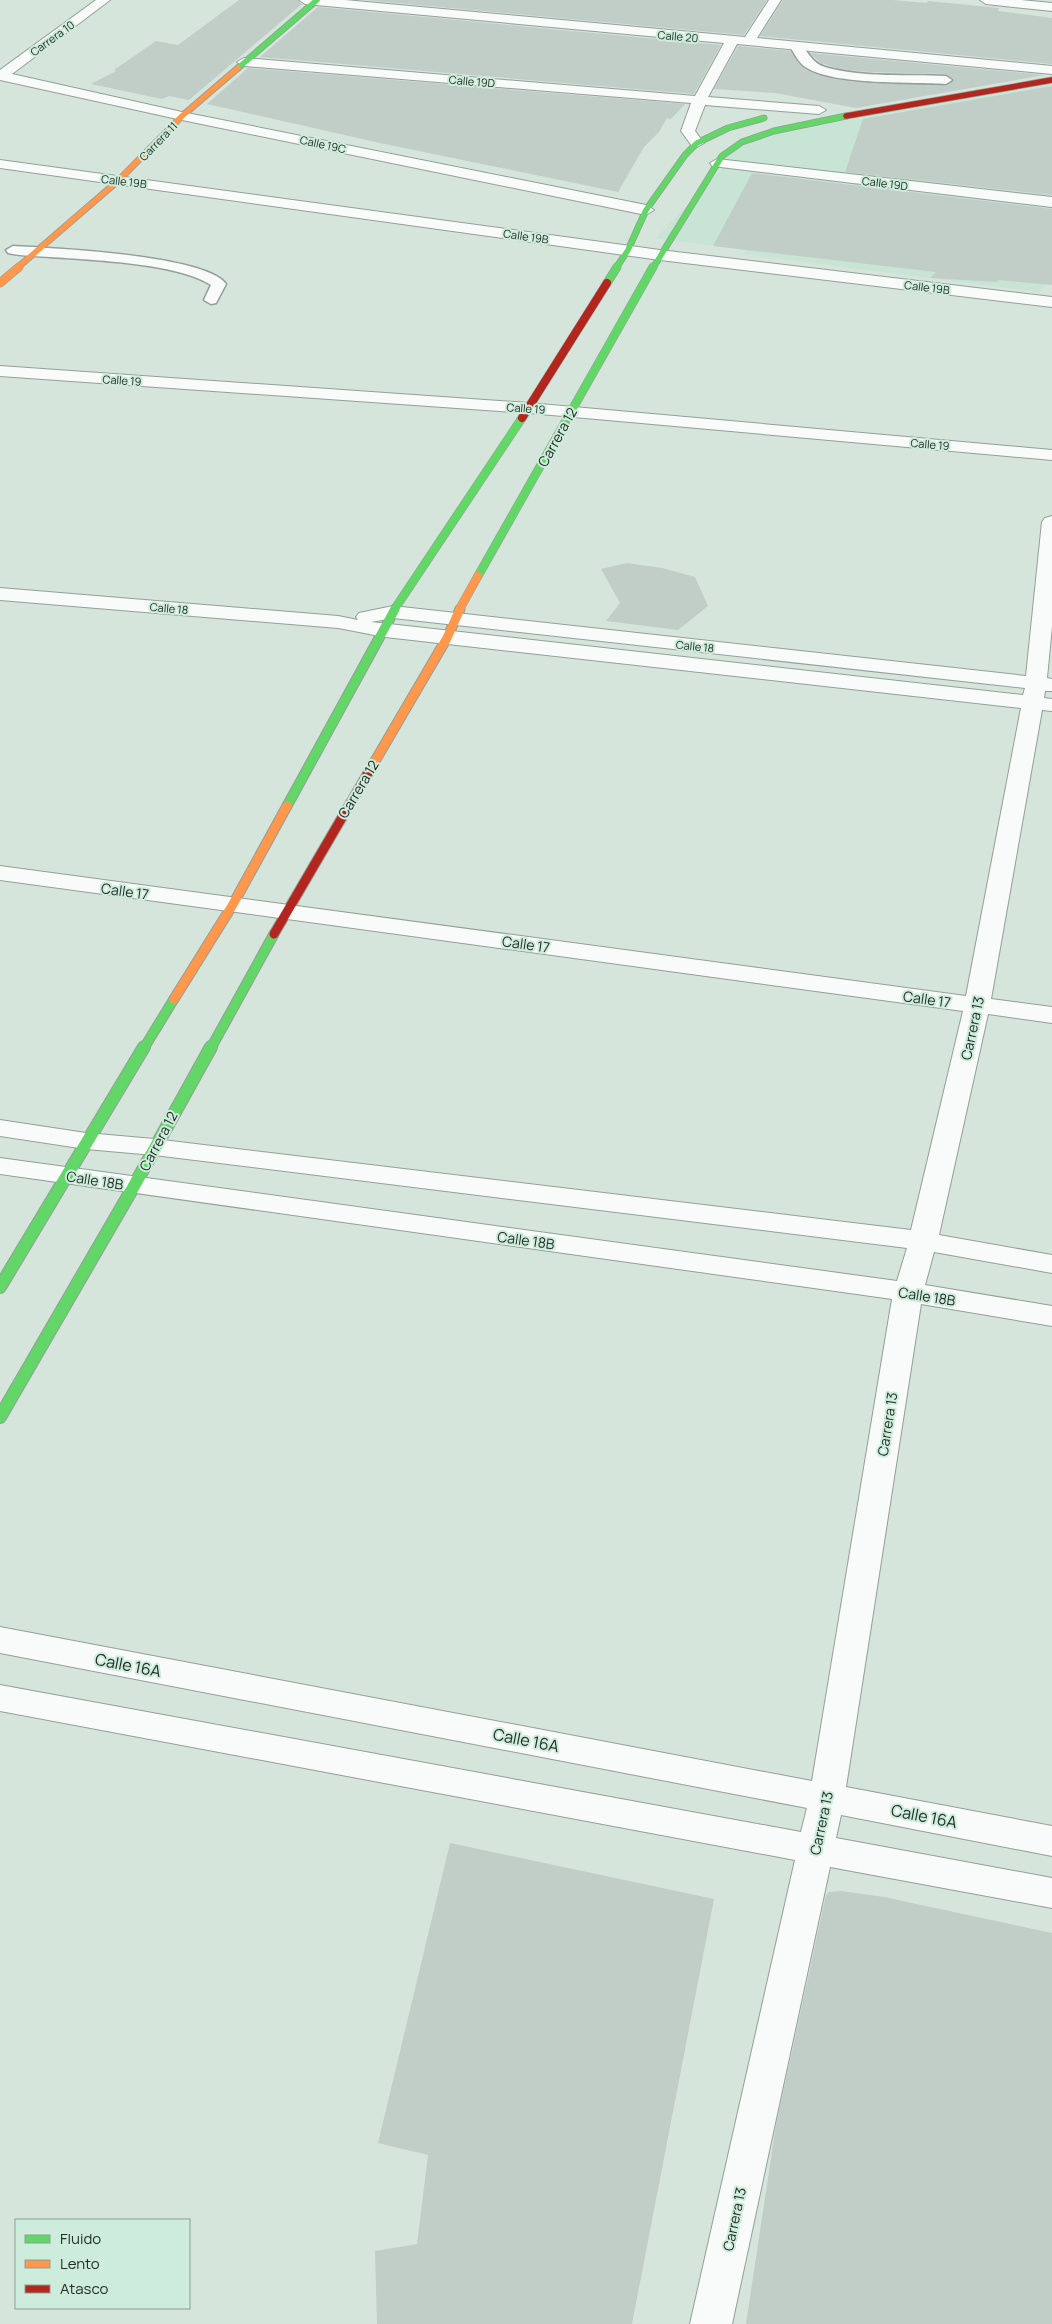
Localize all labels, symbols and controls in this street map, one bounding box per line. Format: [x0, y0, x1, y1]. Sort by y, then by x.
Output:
street label: Carrera 10 [27, 17, 77, 59]
street label: Calle 20 [657, 27, 699, 45]
street label: Calle 19D [448, 72, 496, 90]
street label: Carrera 11 [136, 118, 180, 164]
street label: Calle 19C [299, 132, 348, 156]
street label: Calle 19B [100, 171, 148, 191]
street label: Calle 19D [861, 173, 909, 193]
street label: Calle 19B [502, 225, 550, 247]
street label: Calle 19B [903, 277, 951, 297]
street label: Calle 19 [102, 371, 142, 389]
street label: Calle 19 [506, 399, 546, 417]
street label: Carrera 12 [533, 404, 581, 470]
street label: Calle 19 [910, 435, 950, 453]
street label: Calle 18 [149, 599, 189, 617]
street label: Calle 18 [675, 637, 715, 655]
street label: Carrera 12 [333, 756, 383, 822]
street label: Calle 17 [100, 878, 150, 904]
street label: Calle 17 [501, 931, 551, 957]
street label: Calle 17 [902, 986, 952, 1012]
street label: Carrera 13 [956, 994, 988, 1062]
street label: Carrera 12 [134, 1108, 182, 1174]
street label: Calle 18B [65, 1166, 125, 1194]
street label: Calle 18B [496, 1227, 556, 1253]
street label: Calle 18B [897, 1282, 957, 1310]
street label: Carrera 13 [873, 1391, 901, 1457]
street label: Calle 16A [93, 1648, 163, 1682]
street label: Calle 16A [491, 1723, 561, 1757]
street label: Carrera 13 [805, 1789, 837, 1857]
street label: Calle 16A [889, 1799, 959, 1833]
street label: Carrera 13 [718, 2185, 750, 2253]
legend [15, 2219, 190, 2309]
text: Fluido [60, 2228, 101, 2249]
text: Lento [60, 2253, 100, 2274]
text: Atasco [60, 2278, 108, 2299]

